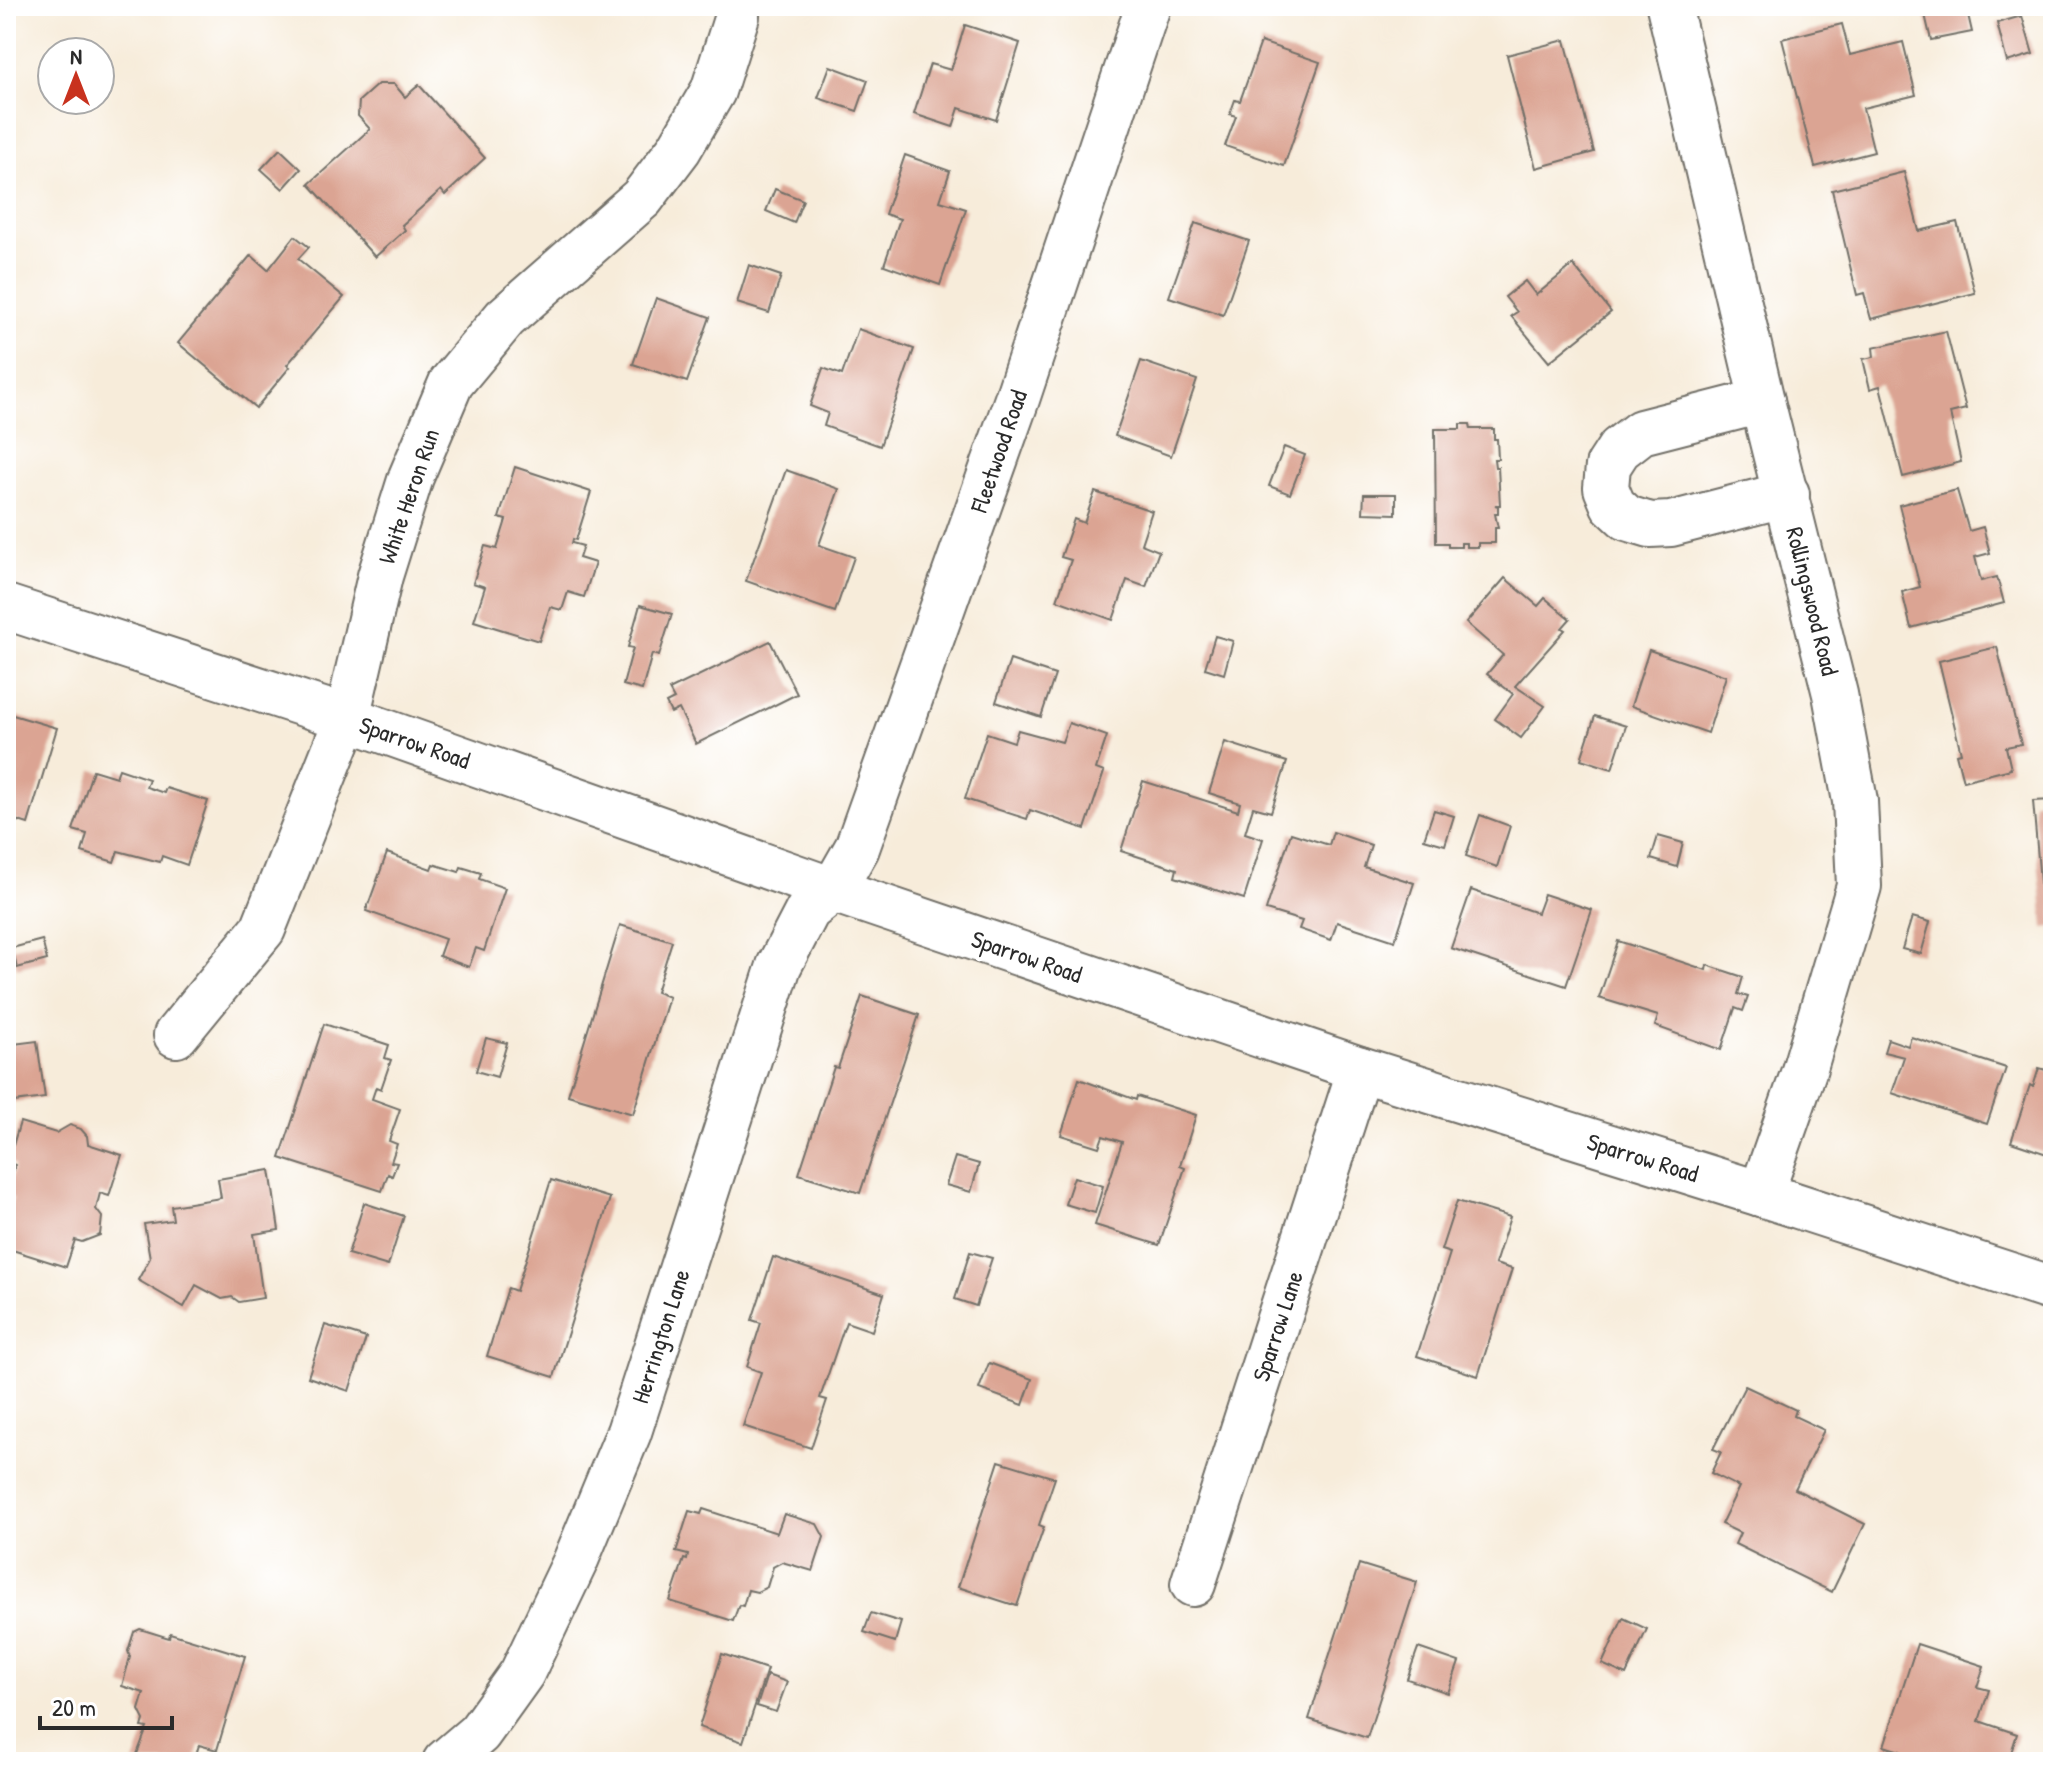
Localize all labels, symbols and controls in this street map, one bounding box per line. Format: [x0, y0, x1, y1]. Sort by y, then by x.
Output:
north arrow [36, 36, 116, 116]
text: N [70, 41, 82, 71]
street label: Fleetwood Road [962, 386, 1034, 517]
street label: White Heron Run [370, 424, 446, 568]
street label: Rollingswood Road [1779, 524, 1847, 678]
street label: Sparrow Road [356, 708, 474, 776]
street label: Sparrow Road [968, 922, 1086, 990]
street label: Sparrow Road [1583, 1125, 1703, 1189]
street label: Herrington Lane [623, 1264, 697, 1407]
street label: Sparrow Lane [1244, 1266, 1310, 1385]
scale bar [40, 1680, 172, 1730]
text: 20 m [52, 1691, 96, 1723]

